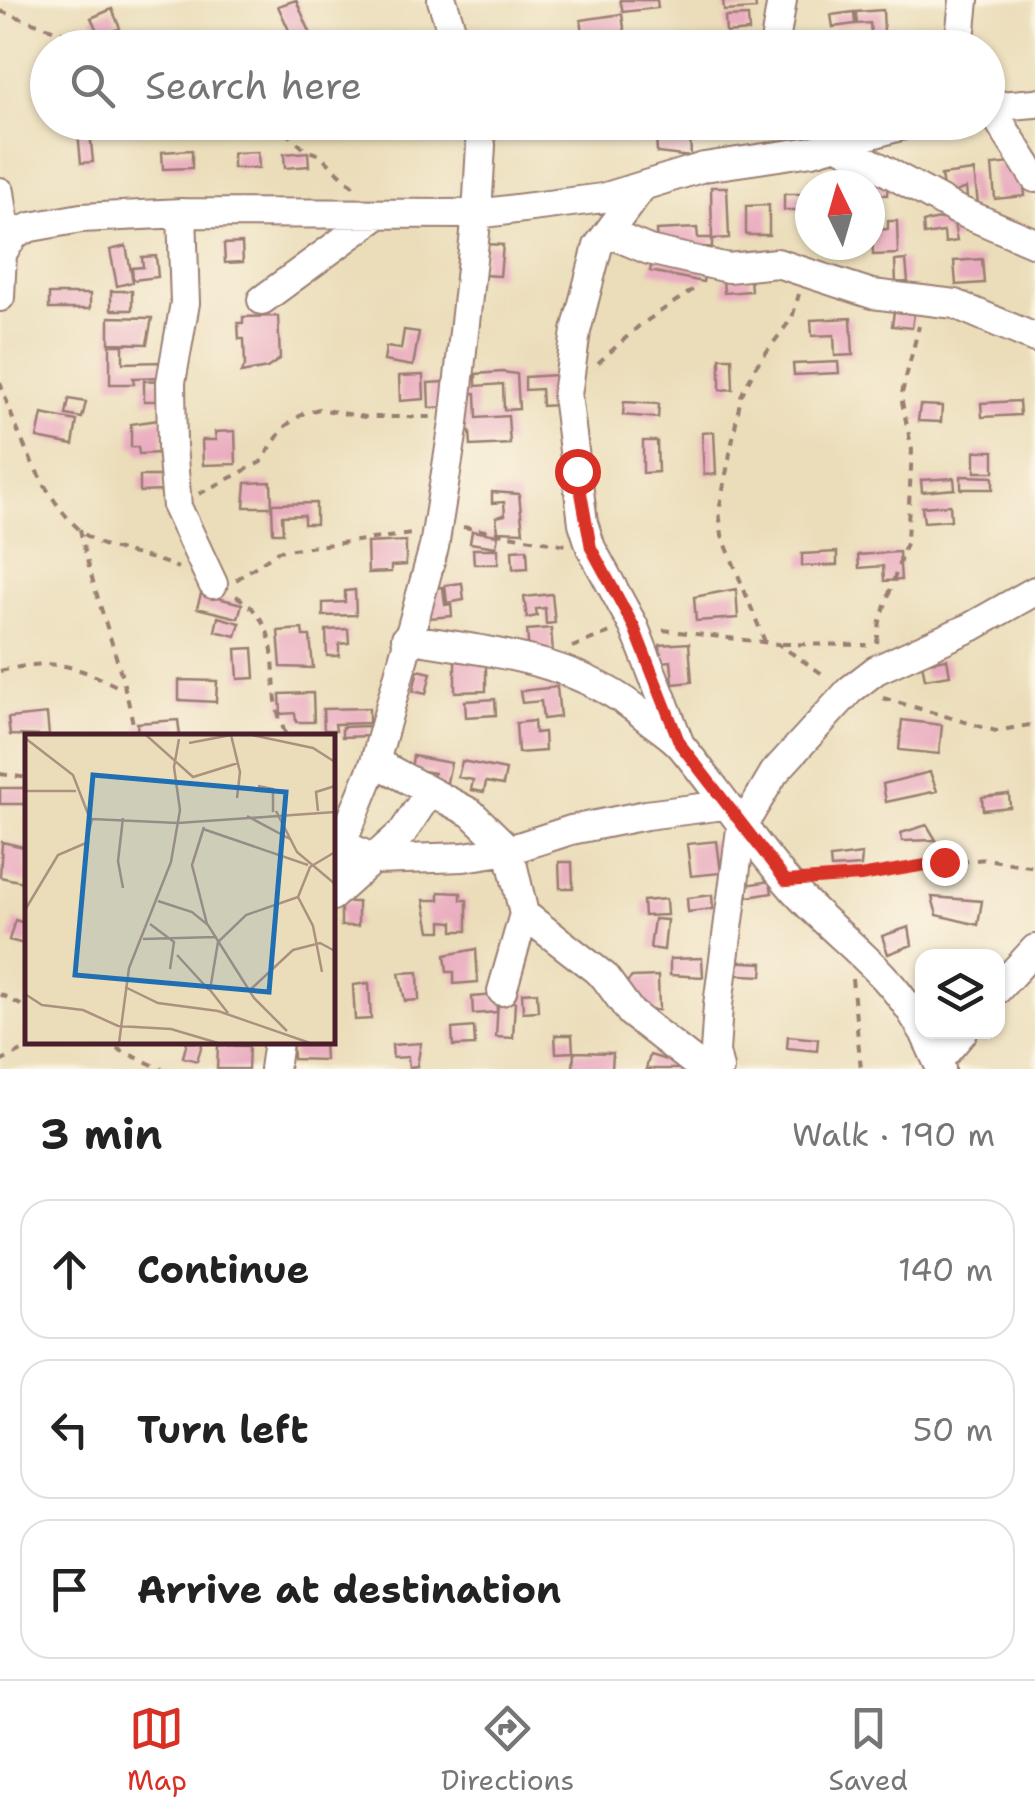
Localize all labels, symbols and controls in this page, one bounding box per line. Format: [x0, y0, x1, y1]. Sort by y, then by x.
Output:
search box [30, 30, 1005, 140]
icon: search [65, 58, 120, 113]
text: Search here [145, 60, 362, 111]
north arrow [795, 170, 885, 260]
route start [555, 449, 601, 495]
inset map [25, 734, 335, 1044]
route end [922, 840, 968, 886]
map controls [915, 949, 1005, 1039]
button: layers [915, 949, 1005, 1039]
text: 3 min [40, 1106, 162, 1162]
text: Walk · 190 m [792, 1113, 995, 1156]
icon: ahead [42, 1242, 97, 1297]
text: Continue [137, 1244, 309, 1295]
text: 140 m [898, 1248, 993, 1291]
icon: left [42, 1402, 97, 1457]
text: Turn left [137, 1404, 309, 1455]
text: 50 m [913, 1408, 993, 1451]
icon: arrive [42, 1562, 97, 1617]
text: Arrive at destination [137, 1564, 561, 1615]
tab: Map [127, 1701, 187, 1799]
tab: Directions [441, 1701, 574, 1799]
tab: Saved [828, 1701, 908, 1799]

